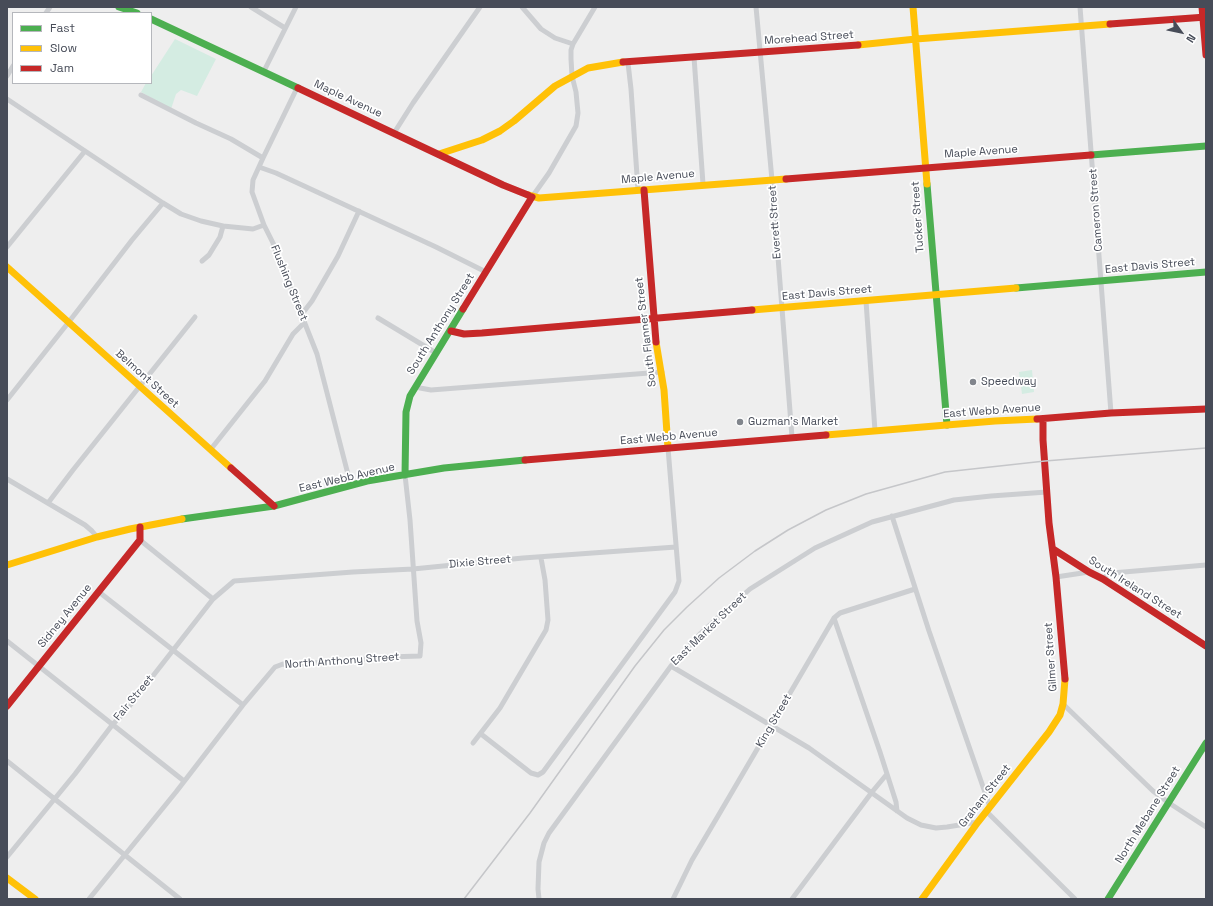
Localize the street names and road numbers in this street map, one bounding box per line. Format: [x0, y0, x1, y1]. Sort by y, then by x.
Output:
street label: Morehead Street [764, 28, 854, 48]
street label: Maple Avenue [312, 77, 384, 121]
street label: Maple Avenue [944, 143, 1018, 161]
street label: Maple Avenue [621, 167, 695, 187]
street label: Cameron Street [1087, 168, 1105, 252]
street label: Tucker Street [909, 181, 927, 253]
street label: Everett Street [766, 185, 784, 259]
street label: Flushing Street [268, 243, 310, 323]
street label: East Davis Street [1104, 255, 1196, 277]
street label: South Anthony Street [404, 271, 478, 377]
street label: South Flanner Street [633, 276, 659, 388]
street label: East Davis Street [781, 282, 873, 304]
street label: Belmont Street [113, 347, 181, 411]
street label: East Webb Avenue [943, 401, 1041, 421]
street label: East Webb Avenue [620, 426, 718, 448]
street label: East Webb Avenue [298, 461, 396, 495]
street label: Dixie Street [448, 553, 512, 571]
street label: South Ireland Street [1086, 554, 1184, 622]
street label: Sidney Avenue [35, 581, 95, 651]
street label: East Market Street [669, 590, 749, 668]
street label: Gilmer Street [1042, 622, 1060, 692]
street label: North Anthony Street [284, 650, 400, 672]
street label: Fair Street [111, 673, 157, 723]
street label: King Street [753, 692, 795, 750]
street label: Graham Street [956, 762, 1014, 830]
street label: North Mebane Street [1113, 764, 1183, 866]

